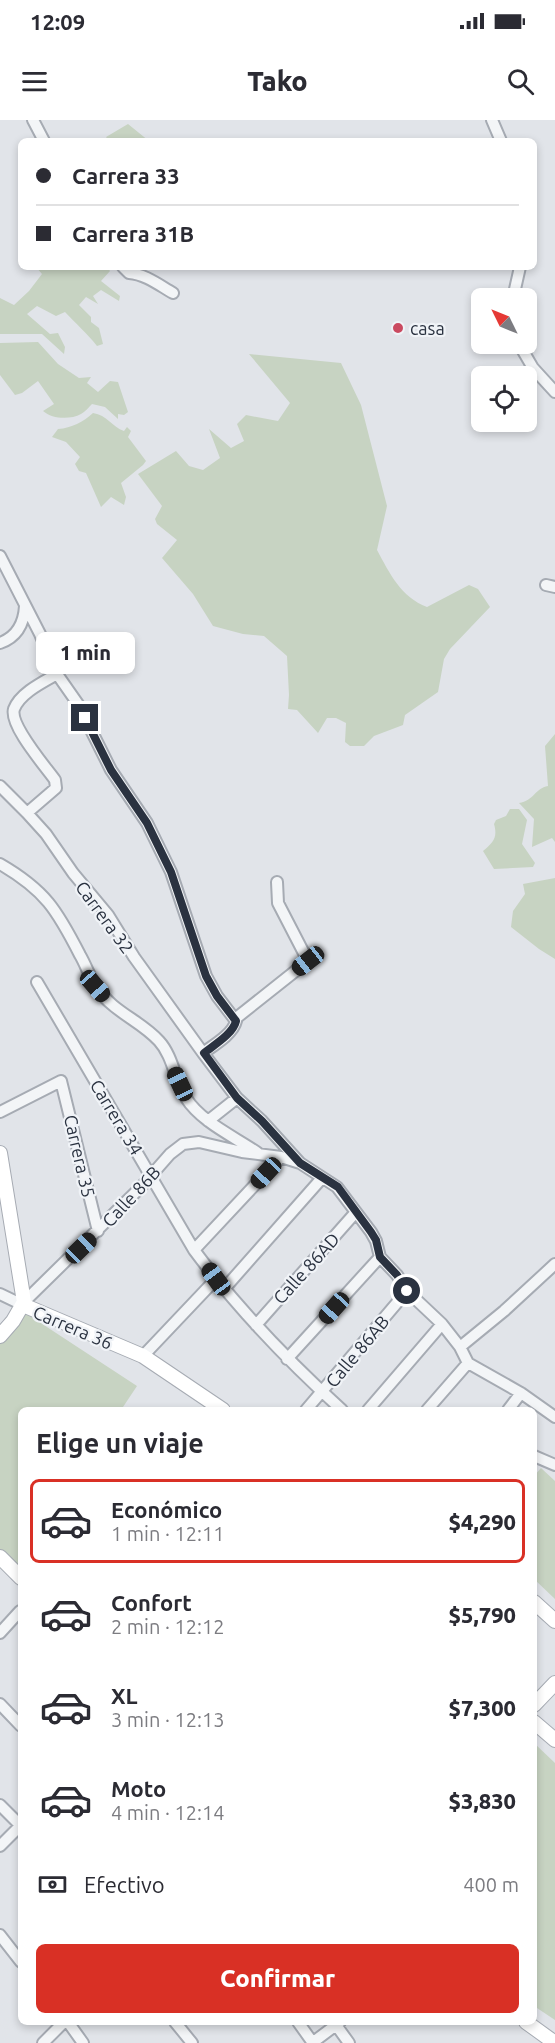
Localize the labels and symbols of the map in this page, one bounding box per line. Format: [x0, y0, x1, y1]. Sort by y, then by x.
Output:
north arrow [471, 288, 537, 354]
place label: casa [410, 318, 445, 338]
marker: casa [391, 321, 405, 335]
callout: 1 min [36, 631, 134, 673]
route end [71, 704, 98, 731]
street label: Carrera 32 [72, 877, 138, 957]
car [288, 943, 328, 979]
car [76, 967, 114, 1005]
car [164, 1064, 196, 1104]
street label: Carrera 34 [87, 1076, 147, 1158]
street label: Carrera 35 [61, 1113, 99, 1199]
car [247, 1154, 285, 1192]
street label: Calle 86B [98, 1162, 164, 1230]
street label: Calle 86AD [269, 1228, 343, 1308]
car [62, 1229, 100, 1267]
car [198, 1259, 234, 1299]
route start [393, 1277, 420, 1304]
car [315, 1289, 353, 1327]
street label: Carrera 36 [30, 1301, 116, 1353]
street label: Calle 86AB [321, 1311, 393, 1391]

